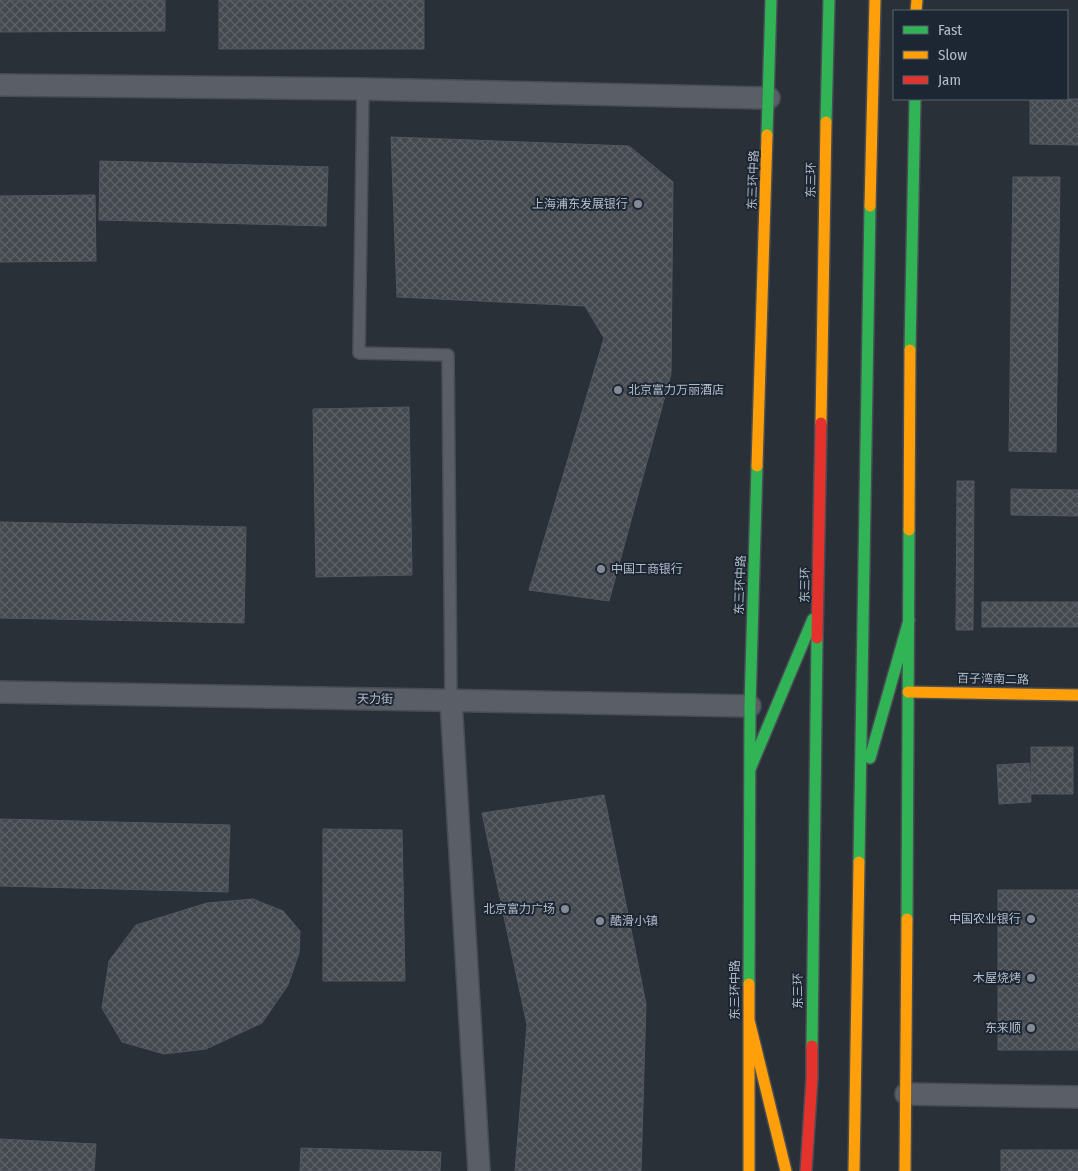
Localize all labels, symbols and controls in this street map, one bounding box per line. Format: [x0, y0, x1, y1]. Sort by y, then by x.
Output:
legend [893, 10, 1068, 100]
text: Fast [938, 21, 962, 39]
text: Slow [938, 46, 967, 64]
text: Jam [938, 71, 961, 89]
street label: 东三环中路 [745, 150, 761, 210]
street label: 东三环 [804, 162, 818, 198]
place label: 上海浦东发展银行 [532, 197, 628, 211]
marker: 上海浦东发展银行 [632, 198, 644, 210]
place label: 北京富力万丽酒店 [628, 383, 724, 397]
marker: 北京富力万丽酒店 [612, 384, 624, 396]
street label: 东三环中路 [732, 555, 748, 615]
place label: 中国工商银行 [611, 562, 683, 576]
marker: 中国工商银行 [595, 563, 607, 575]
street label: 东三环 [798, 567, 812, 603]
street label: 百子湾南二路 [957, 671, 1029, 687]
street label: 天力街 [357, 692, 393, 706]
place label: 北京富力广场 [483, 902, 555, 916]
marker: 北京富力广场 [559, 903, 571, 915]
place label: 中国农业银行 [949, 912, 1021, 926]
marker: 中国农业银行 [1025, 913, 1037, 925]
place label: 酷滑小镇 [610, 914, 658, 928]
marker: 酷滑小镇 [594, 915, 606, 927]
street label: 东三环中路 [728, 960, 742, 1020]
place label: 木屋烧烤 [973, 971, 1021, 985]
marker: 木屋烧烤 [1025, 972, 1037, 984]
street label: 东三环 [791, 973, 805, 1009]
place label: 东来顺 [985, 1021, 1021, 1035]
marker: 东来顺 [1025, 1022, 1037, 1034]

